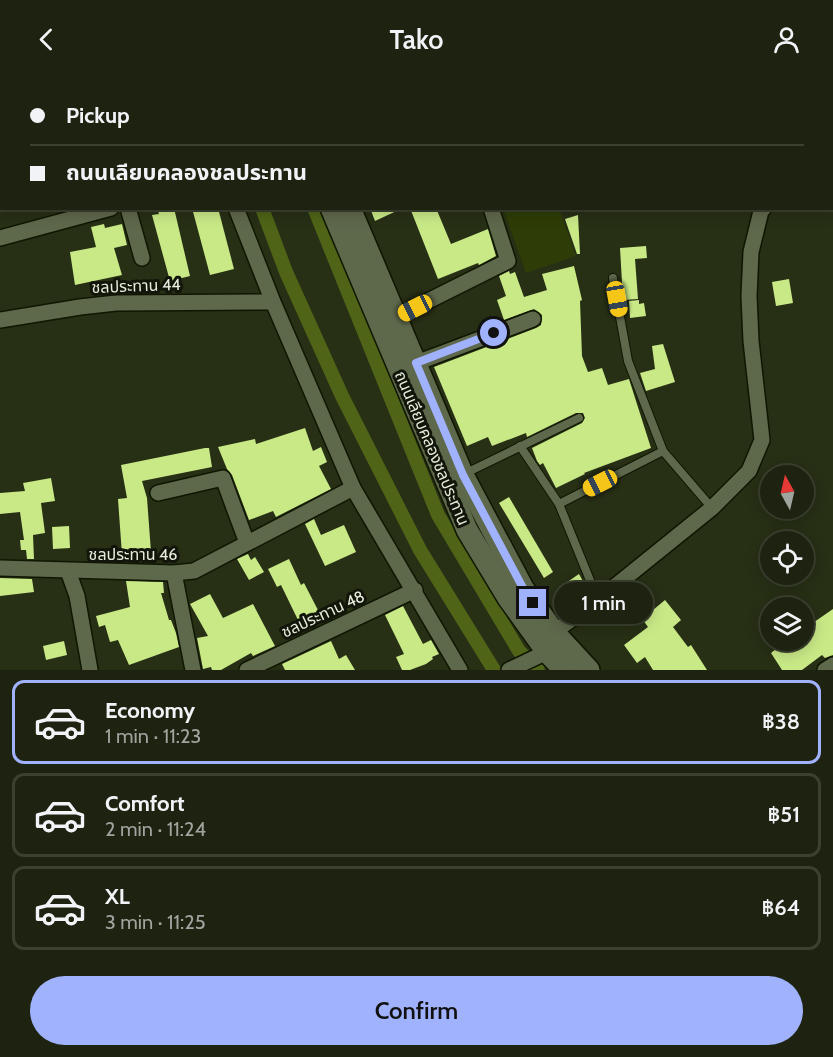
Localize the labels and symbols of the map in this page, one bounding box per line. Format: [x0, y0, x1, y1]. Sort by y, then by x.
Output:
street label: ชลประทาน 44 [91, 275, 181, 297]
car [605, 280, 629, 318]
car [395, 292, 435, 324]
route start [480, 319, 507, 346]
street label: ถนนเลียบคลองชลประทาน [391, 368, 473, 528]
north arrow [760, 465, 814, 519]
car [580, 467, 620, 499]
street label: ชลประทาน 46 [89, 545, 177, 564]
callout: 1 min [554, 582, 653, 624]
street label: ชลประทาน 48 [278, 586, 368, 642]
route end [519, 589, 546, 616]

